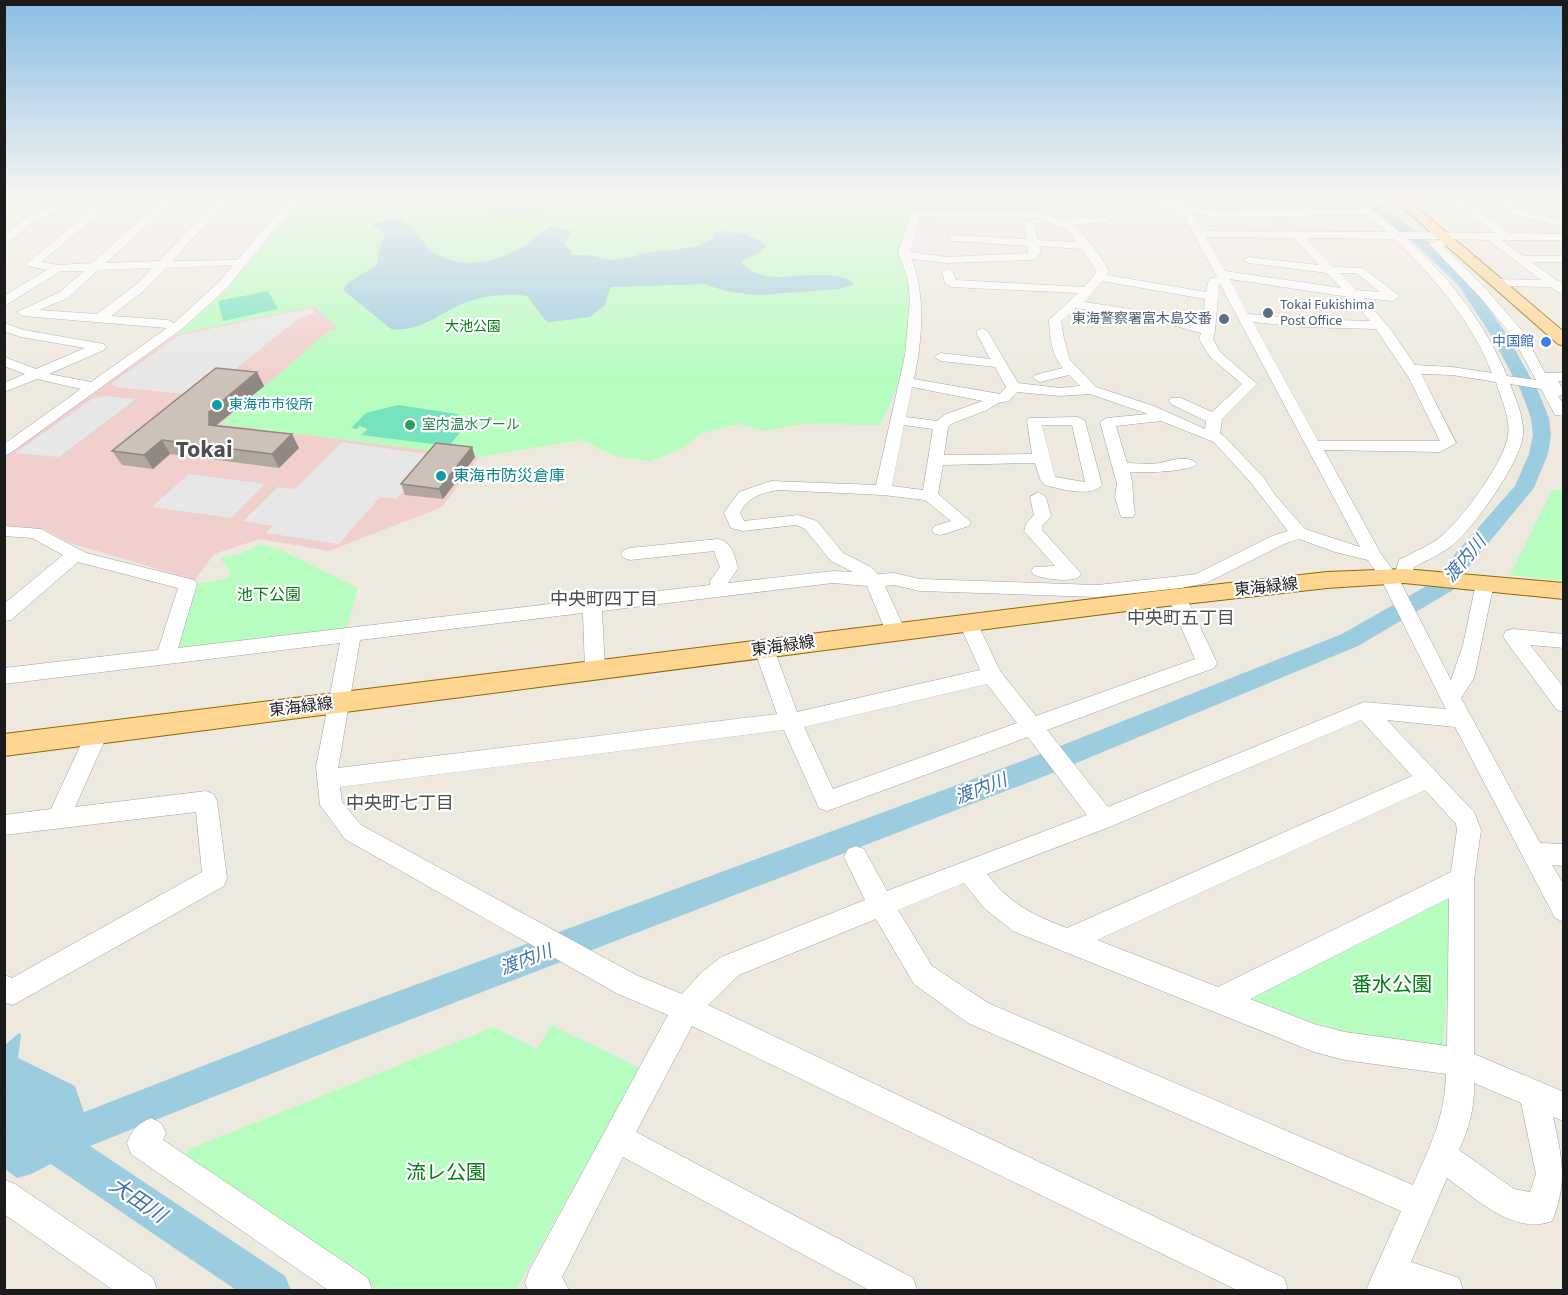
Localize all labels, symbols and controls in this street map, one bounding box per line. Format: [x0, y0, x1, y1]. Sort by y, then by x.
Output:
place label: Tokai Fukishima Post Office [1280, 295, 1375, 331]
marker: Tokai Fukishima Post Office [1261, 306, 1275, 320]
place label: 東海警察署富木島交番 [1072, 309, 1212, 329]
marker: 東海警察署富木島交番 [1217, 312, 1231, 326]
park label: 大池公園 [445, 317, 501, 337]
place label: 中国館 [1492, 332, 1534, 352]
marker: 中国館 [1539, 335, 1553, 349]
place label: 東海市市役所 [229, 395, 313, 415]
marker: 東海市市役所 [210, 398, 224, 412]
place label: 室内温水プール [422, 415, 520, 435]
marker: 室内温水プール [403, 418, 417, 432]
district label: Tokai [175, 432, 233, 467]
place label: 東海市防災倉庫 [453, 465, 565, 487]
marker: 東海市防災倉庫 [434, 469, 448, 483]
water label: 渡内川 [1438, 529, 1493, 588]
street label: 東海緑線 [1233, 573, 1299, 601]
park label: 池下公園 [237, 584, 301, 606]
district label: 中央町四丁目 [550, 587, 658, 612]
district label: 中央町五丁目 [1127, 606, 1235, 631]
street label: 東海緑線 [750, 631, 816, 661]
street label: 東海緑線 [268, 692, 334, 722]
water label: 渡内川 [951, 767, 1013, 810]
district label: 中央町七丁目 [346, 791, 454, 816]
water label: 渡内川 [496, 938, 558, 981]
park label: 番水公園 [1352, 971, 1432, 999]
park label: 流レ公園 [406, 1159, 486, 1187]
water label: 大田川 [103, 1170, 174, 1231]

